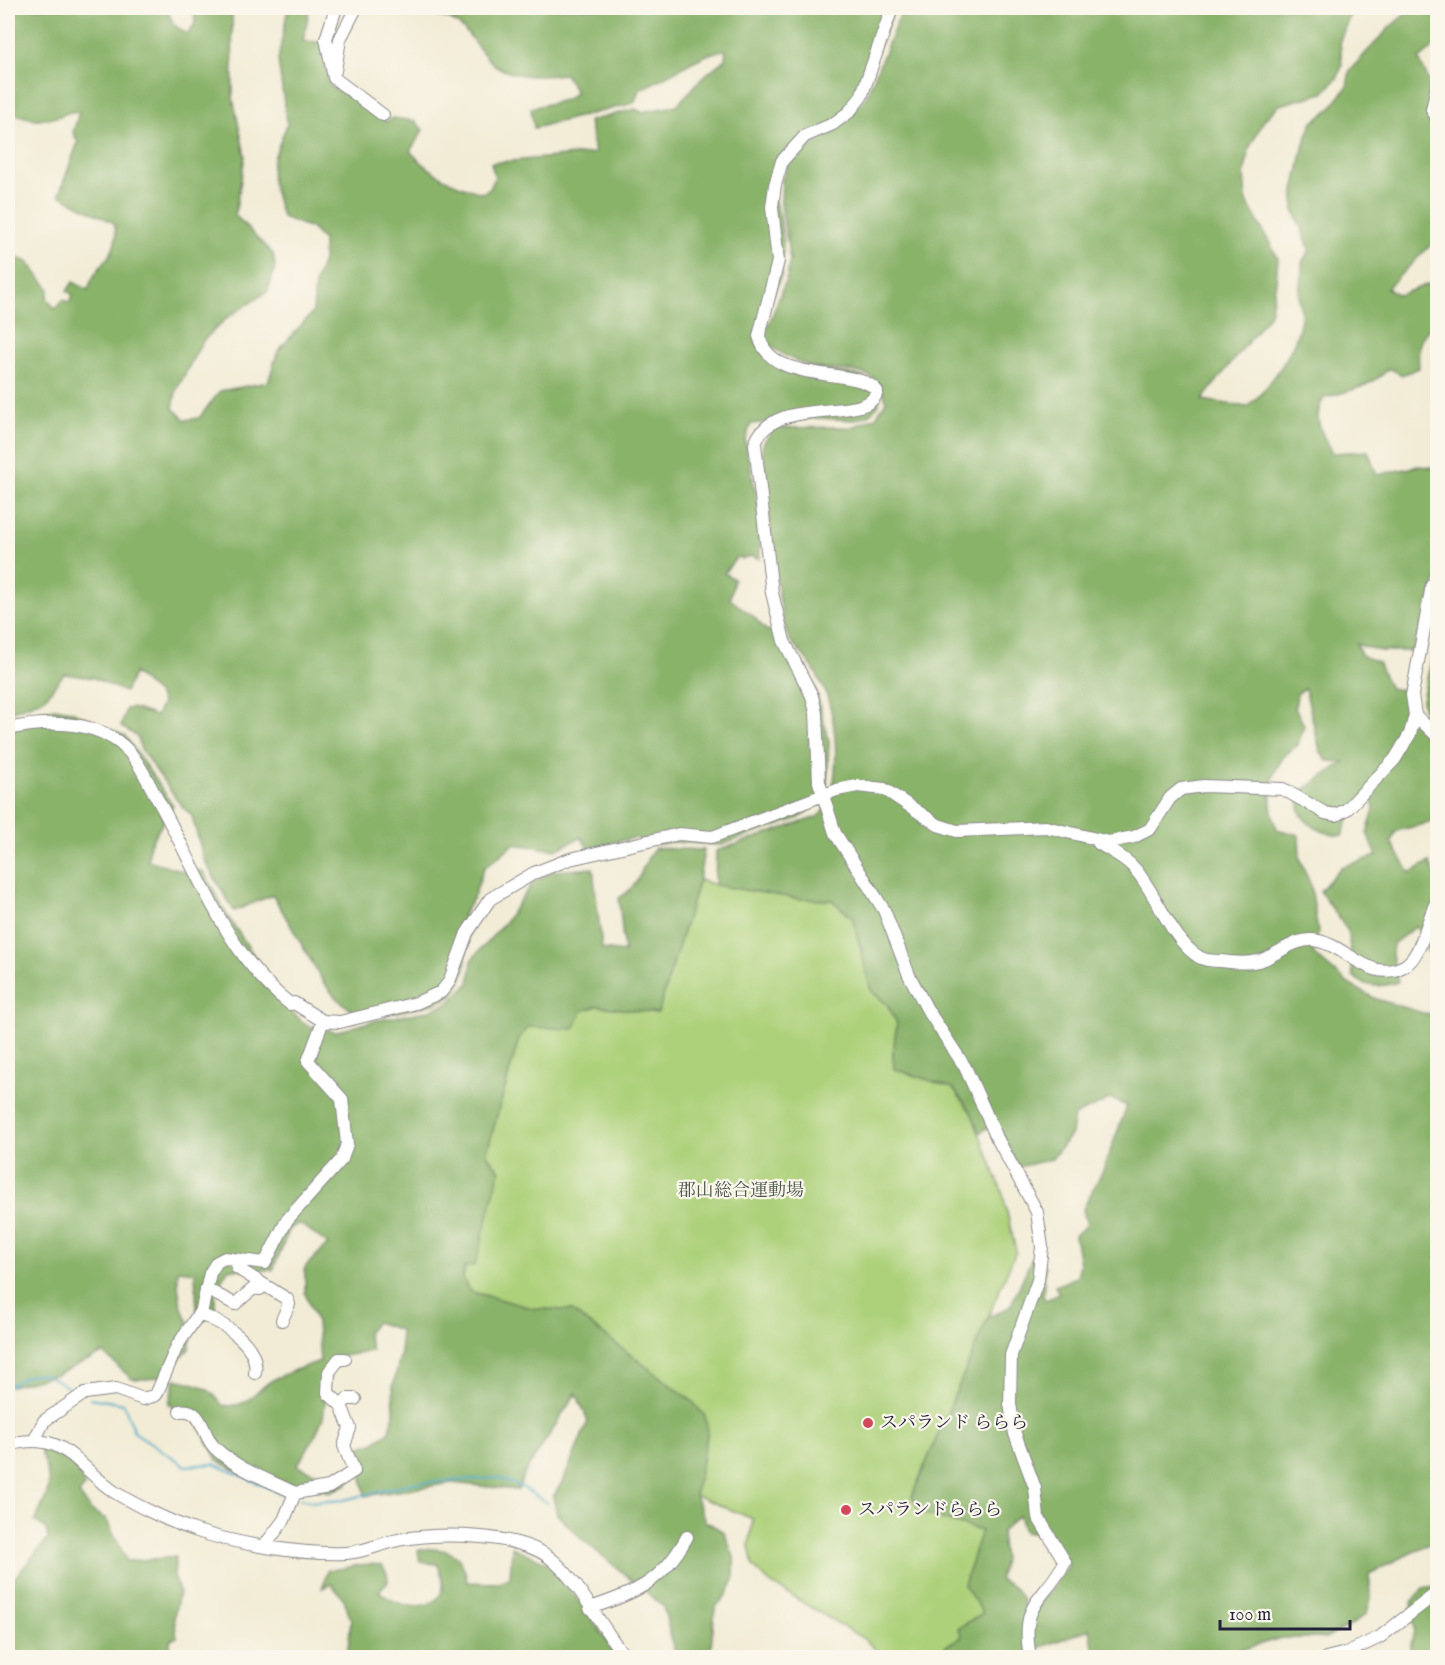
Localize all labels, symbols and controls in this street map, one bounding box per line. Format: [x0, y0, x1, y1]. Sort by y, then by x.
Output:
park label: 郡山総合運動場 [678, 1180, 804, 1203]
place label: スパランド ららら [880, 1412, 1028, 1435]
marker: スパランド ららら [861, 1416, 875, 1430]
place label: スパランドららら [858, 1499, 1002, 1522]
marker: スパランドららら [839, 1503, 853, 1517]
scale bar [1220, 1593, 1350, 1631]
text: 100 m [1229, 1604, 1271, 1627]

